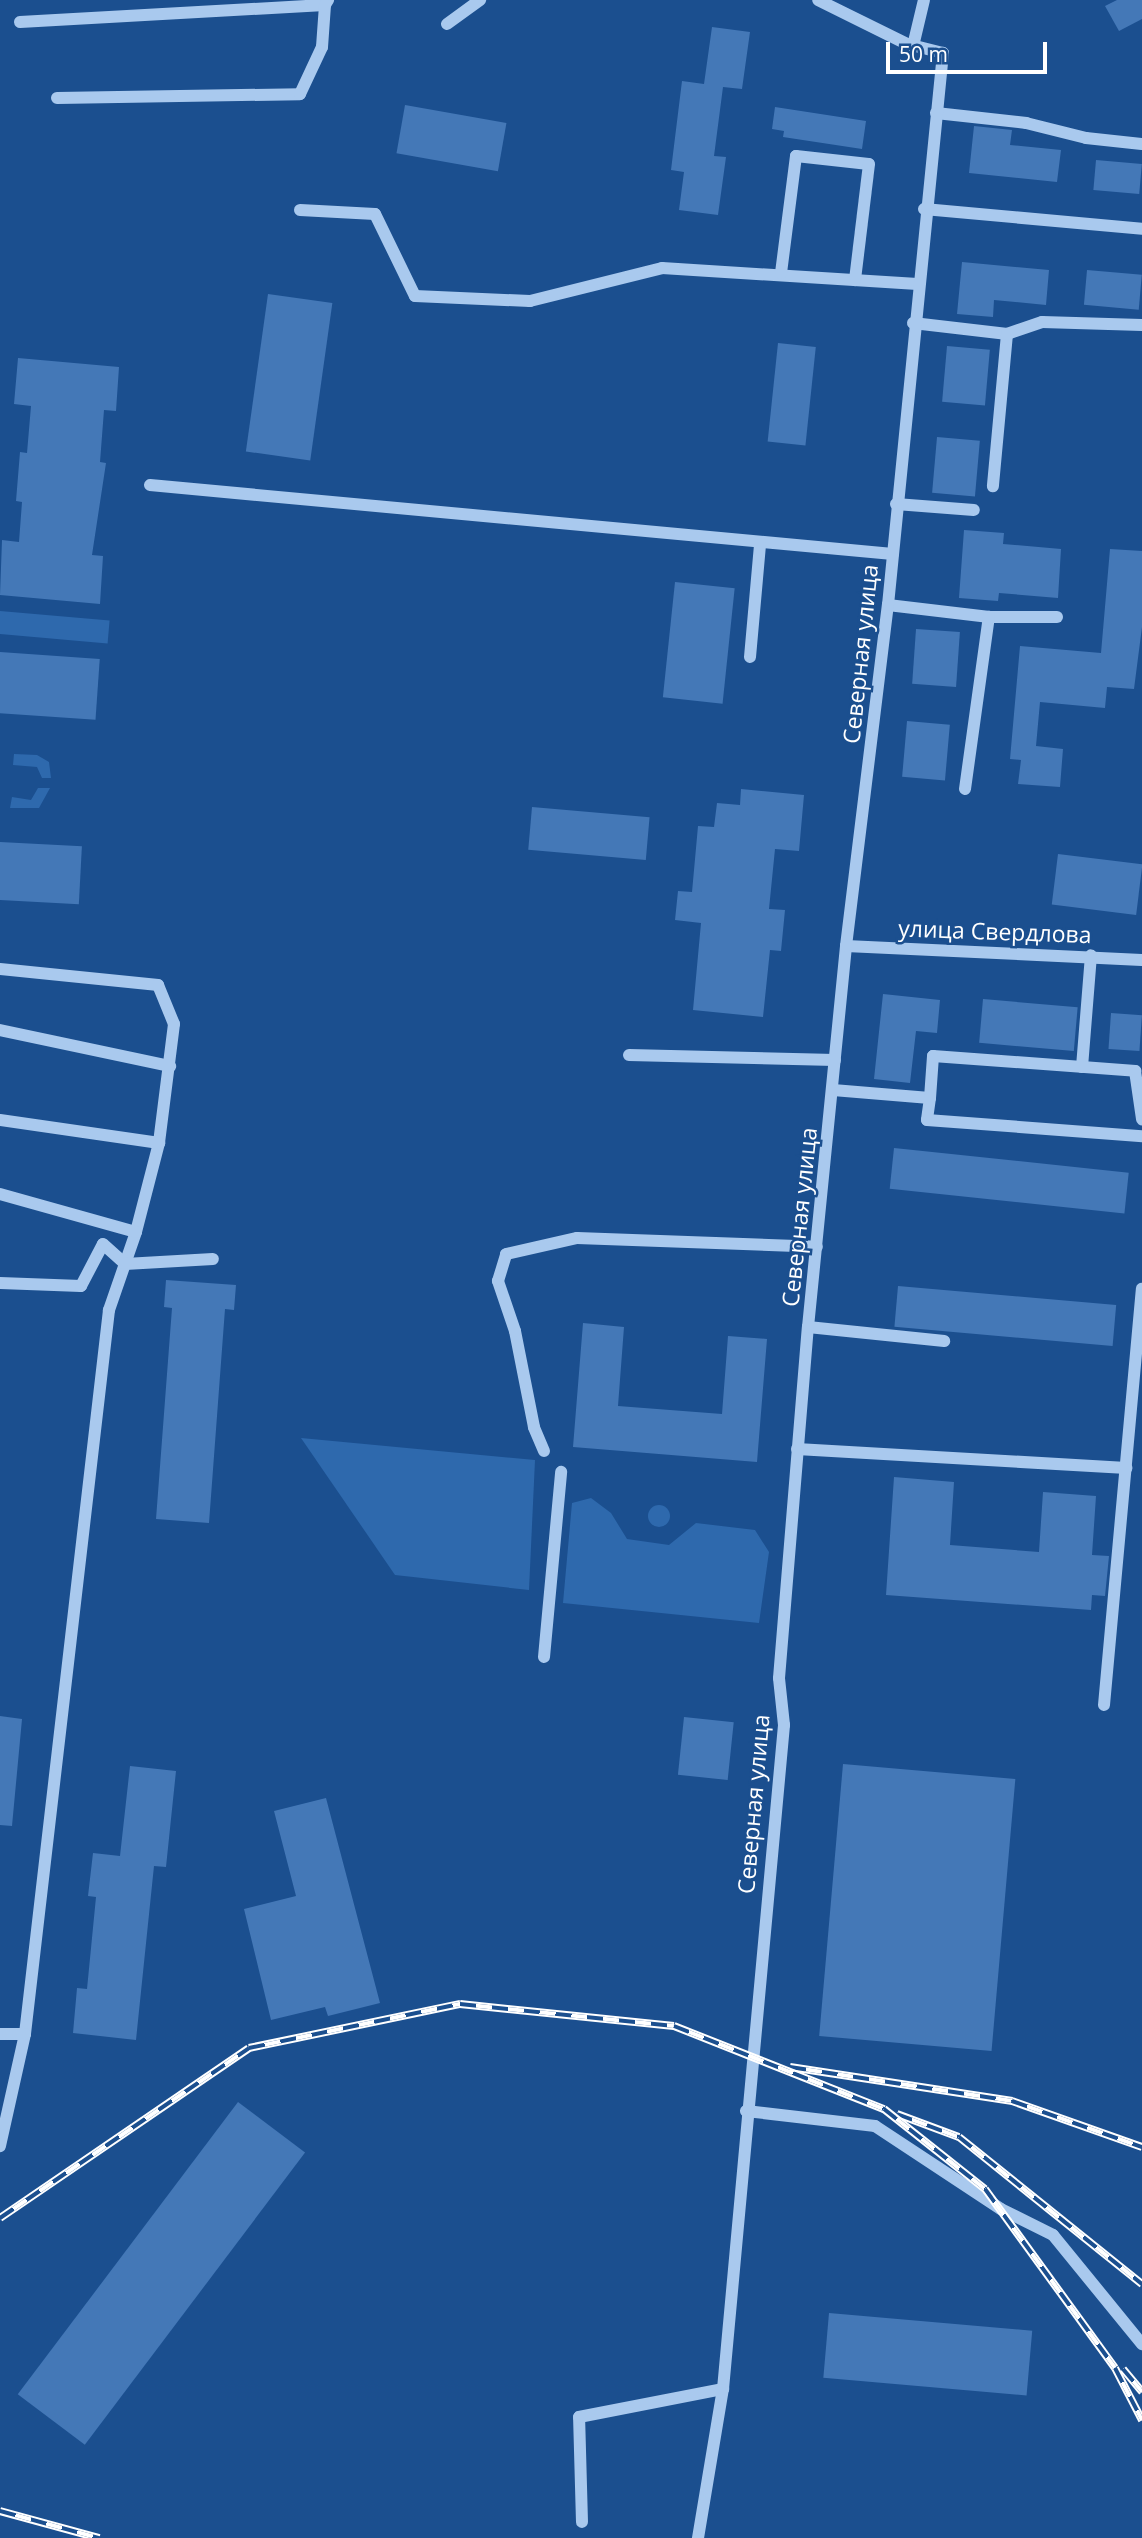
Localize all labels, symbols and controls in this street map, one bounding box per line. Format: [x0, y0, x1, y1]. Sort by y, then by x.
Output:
scale bar [890, 28, 1051, 72]
text: 50 m [899, 40, 948, 68]
street label: Северная улица [837, 563, 883, 745]
street label: улица Свердлова [898, 914, 1092, 948]
street label: Северная улица [776, 1126, 822, 1308]
street label: Северная улица [731, 1713, 775, 1895]

